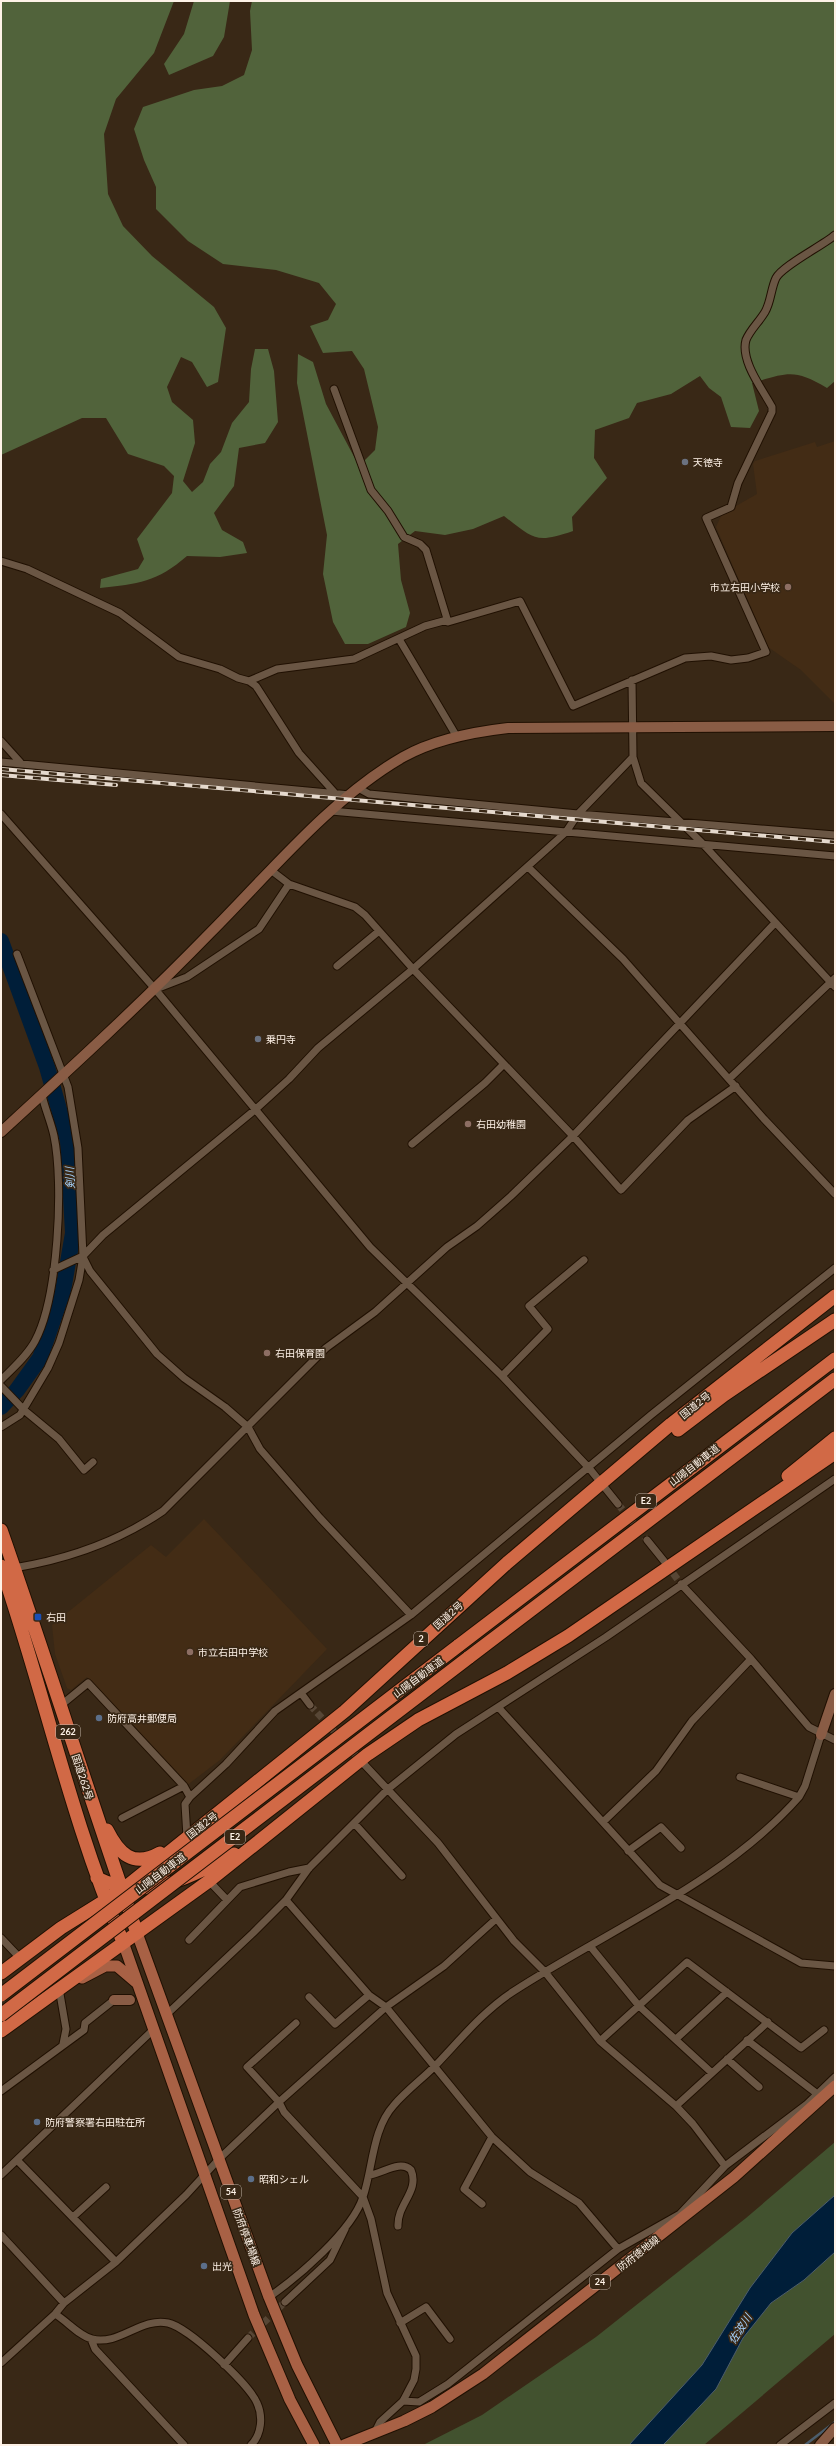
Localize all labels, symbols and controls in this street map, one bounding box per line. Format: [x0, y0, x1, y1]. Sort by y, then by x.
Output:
place label: 天徳寺 [693, 456, 723, 468]
marker: 天徳寺 [680, 457, 690, 467]
place label: 市立右田小学校 [710, 581, 780, 593]
marker: 市立右田小学校 [783, 582, 793, 592]
place label: 乗円寺 [266, 1033, 296, 1045]
marker: 乗円寺 [253, 1034, 263, 1044]
place label: 右田幼稚園 [476, 1118, 526, 1130]
marker: 右田幼稚園 [463, 1119, 473, 1129]
water label: 剣川 [62, 1166, 77, 1189]
place label: 右田保育園 [275, 1347, 325, 1359]
marker: 右田保育園 [262, 1348, 272, 1358]
street label: 国道2号 [677, 1389, 713, 1421]
street label: 山陽自動車道 [667, 1442, 721, 1488]
road number: E2 [636, 1494, 656, 1508]
street label: 国道2号 [431, 1599, 465, 1631]
place label: 右田 [46, 1611, 66, 1623]
marker: 右田 [33, 1612, 43, 1622]
road number: 2 [414, 1632, 428, 1646]
place label: 市立右田中学校 [198, 1646, 268, 1658]
marker: 市立右田中学校 [185, 1647, 195, 1657]
street label: 山陽自動車道 [390, 1654, 446, 1700]
place label: 防府高井郵便局 [107, 1712, 177, 1724]
marker: 防府高井郵便局 [94, 1713, 104, 1723]
road number: 262 [56, 1725, 80, 1739]
street label: 国道262号 [70, 1753, 96, 1801]
street label: 国道2号 [184, 1809, 220, 1841]
road number: E2 [225, 1830, 245, 1844]
street label: 山陽自動車道 [132, 1850, 188, 1896]
place label: 防府警察署右田駐在所 [45, 2116, 145, 2128]
marker: 防府警察署右田駐在所 [32, 2117, 42, 2127]
place label: 昭和シェル [259, 2173, 309, 2185]
marker: 昭和シェル [246, 2174, 256, 2184]
road number: 54 [221, 2185, 241, 2199]
street label: 防府停車場線 [231, 2207, 263, 2267]
street label: 防府徳地線 [615, 2233, 661, 2273]
place label: 出光 [212, 2260, 232, 2272]
marker: 出光 [199, 2261, 209, 2271]
road number: 24 [590, 2275, 610, 2289]
water label: 佐波川 [725, 2311, 755, 2346]

